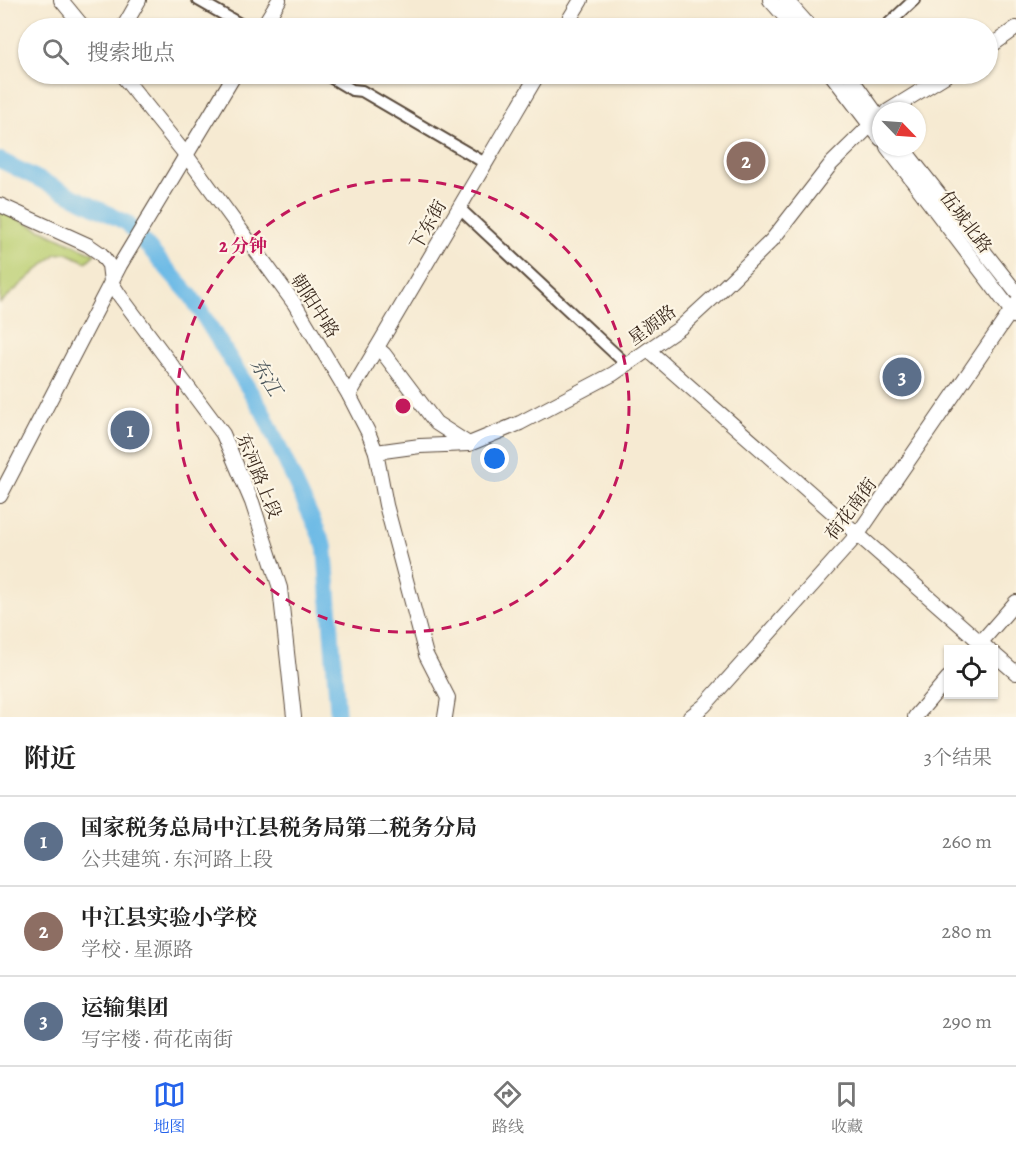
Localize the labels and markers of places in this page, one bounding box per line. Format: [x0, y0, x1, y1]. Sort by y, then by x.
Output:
pin: 2 [726, 138, 766, 184]
pin: 3 [882, 354, 922, 400]
centre of rings [393, 396, 413, 416]
pin: 1 [110, 408, 150, 452]

